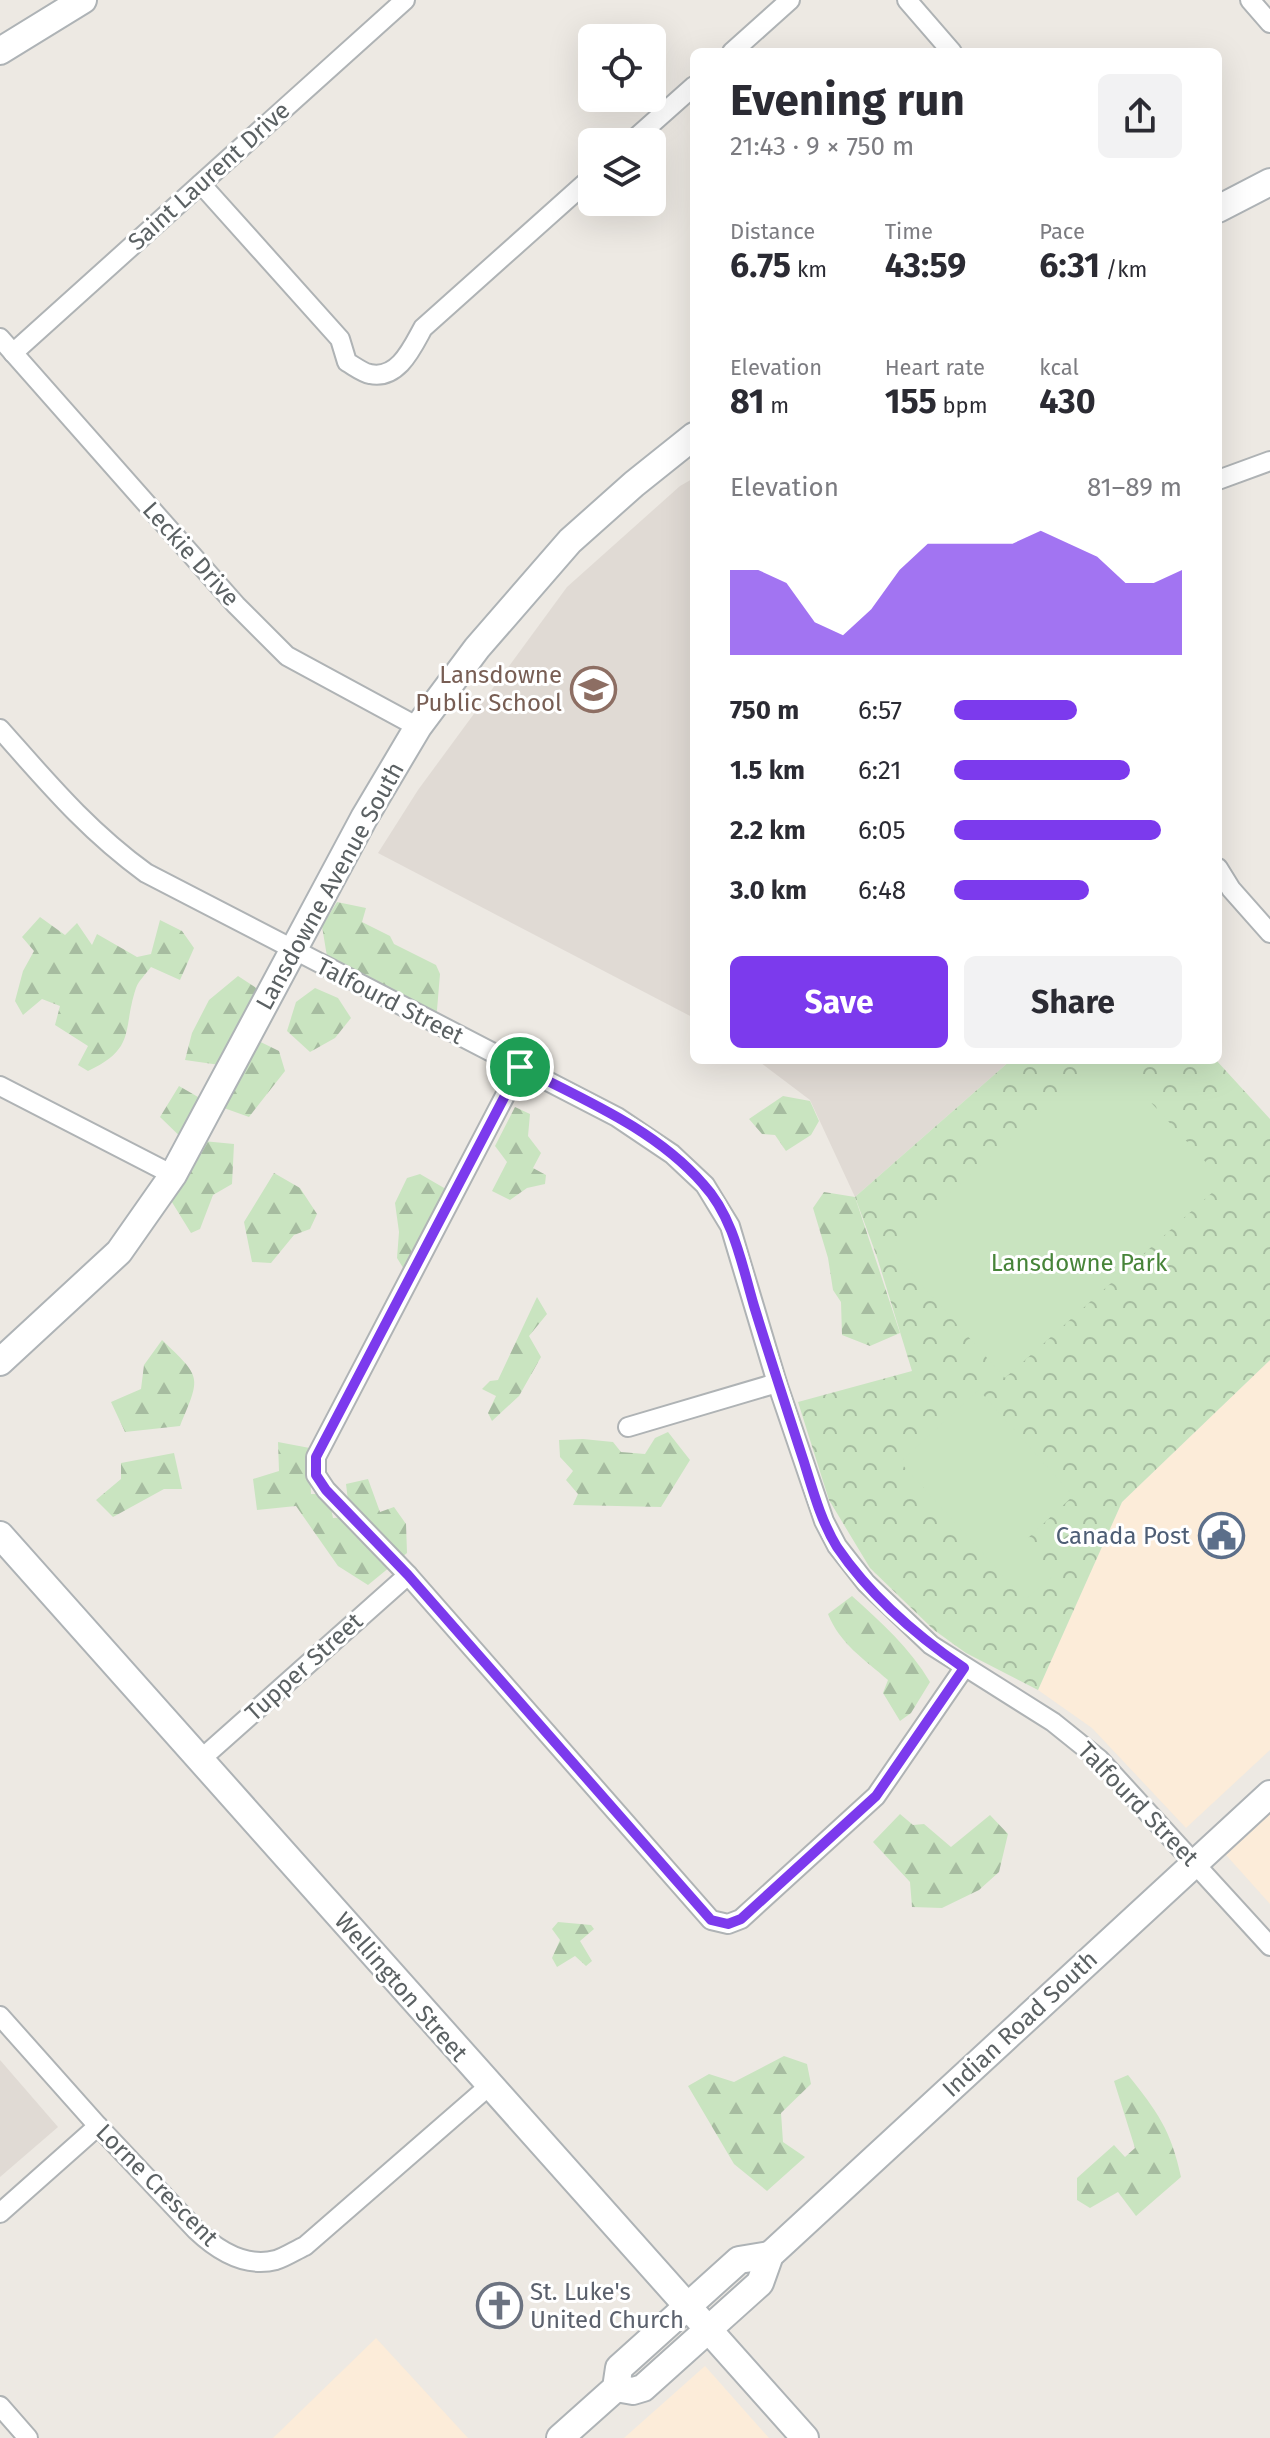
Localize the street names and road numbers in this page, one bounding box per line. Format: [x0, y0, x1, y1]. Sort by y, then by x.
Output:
street label: Saint Laurent Drive [122, 96, 296, 256]
street label: Leckie Drive [137, 496, 245, 612]
street label: Lansdowne Avenue South [250, 757, 410, 1015]
street label: Talfourd Street [312, 952, 468, 1050]
street label: Tupper Street [240, 1607, 369, 1727]
street label: Talfourd Street [1072, 1736, 1204, 1872]
street label: Wellington Street [329, 1907, 473, 2067]
street label: Indian Road South [937, 1945, 1103, 2103]
street label: Lorne Crescent [90, 2118, 224, 2252]

